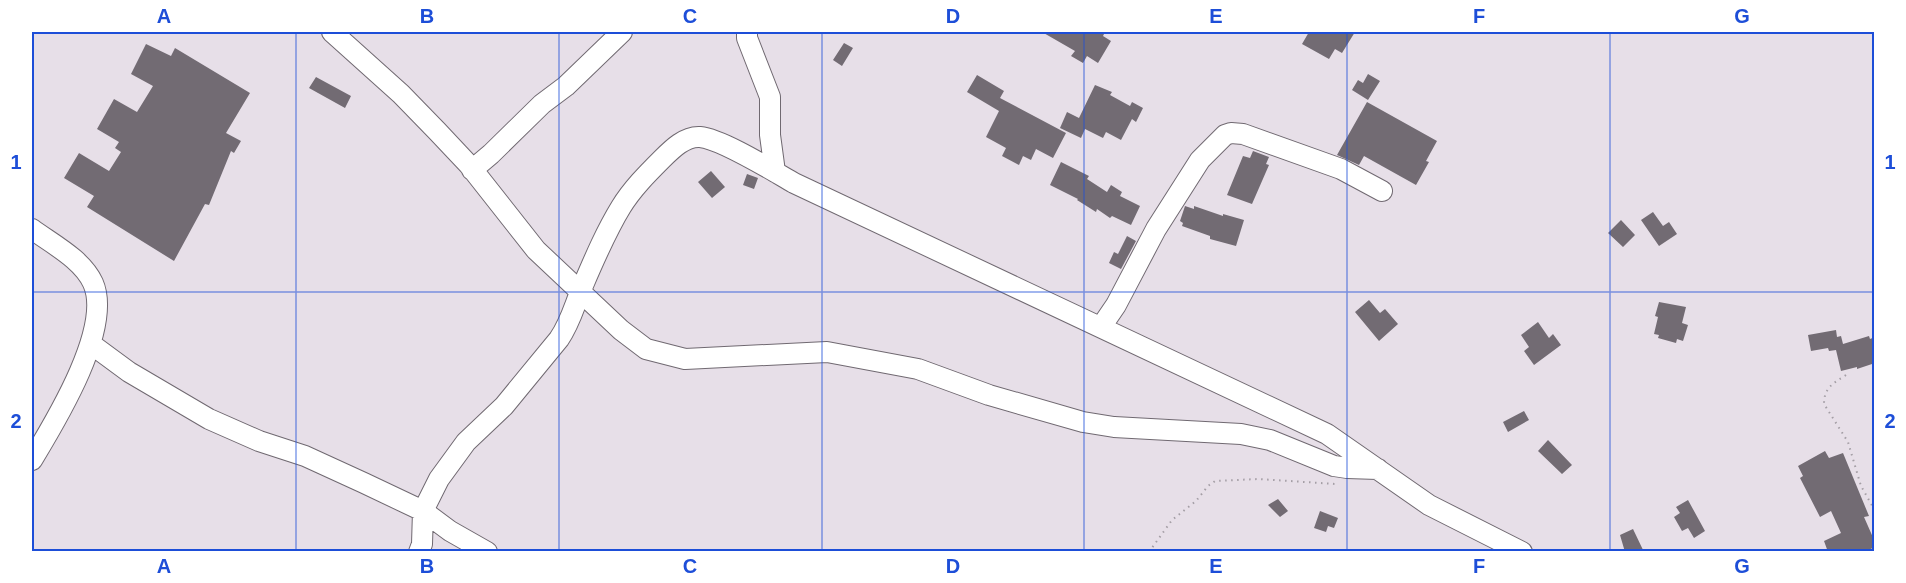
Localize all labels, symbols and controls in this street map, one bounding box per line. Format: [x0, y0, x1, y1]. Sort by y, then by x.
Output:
text: A [157, 5, 171, 27]
text: B [420, 5, 434, 27]
text: C [683, 5, 697, 27]
text: D [946, 5, 960, 27]
text: E [1209, 5, 1223, 27]
text: F [1473, 5, 1485, 27]
text: G [1734, 5, 1750, 27]
text: 1 [10, 151, 22, 173]
text: 1 [1884, 151, 1896, 173]
text: 2 [10, 410, 22, 432]
text: 2 [1884, 410, 1896, 432]
text: A [157, 555, 171, 577]
text: B [420, 555, 434, 577]
text: C [683, 555, 697, 577]
text: D [946, 555, 960, 577]
text: E [1209, 555, 1223, 577]
text: F [1473, 555, 1485, 577]
text: G [1734, 555, 1750, 577]

